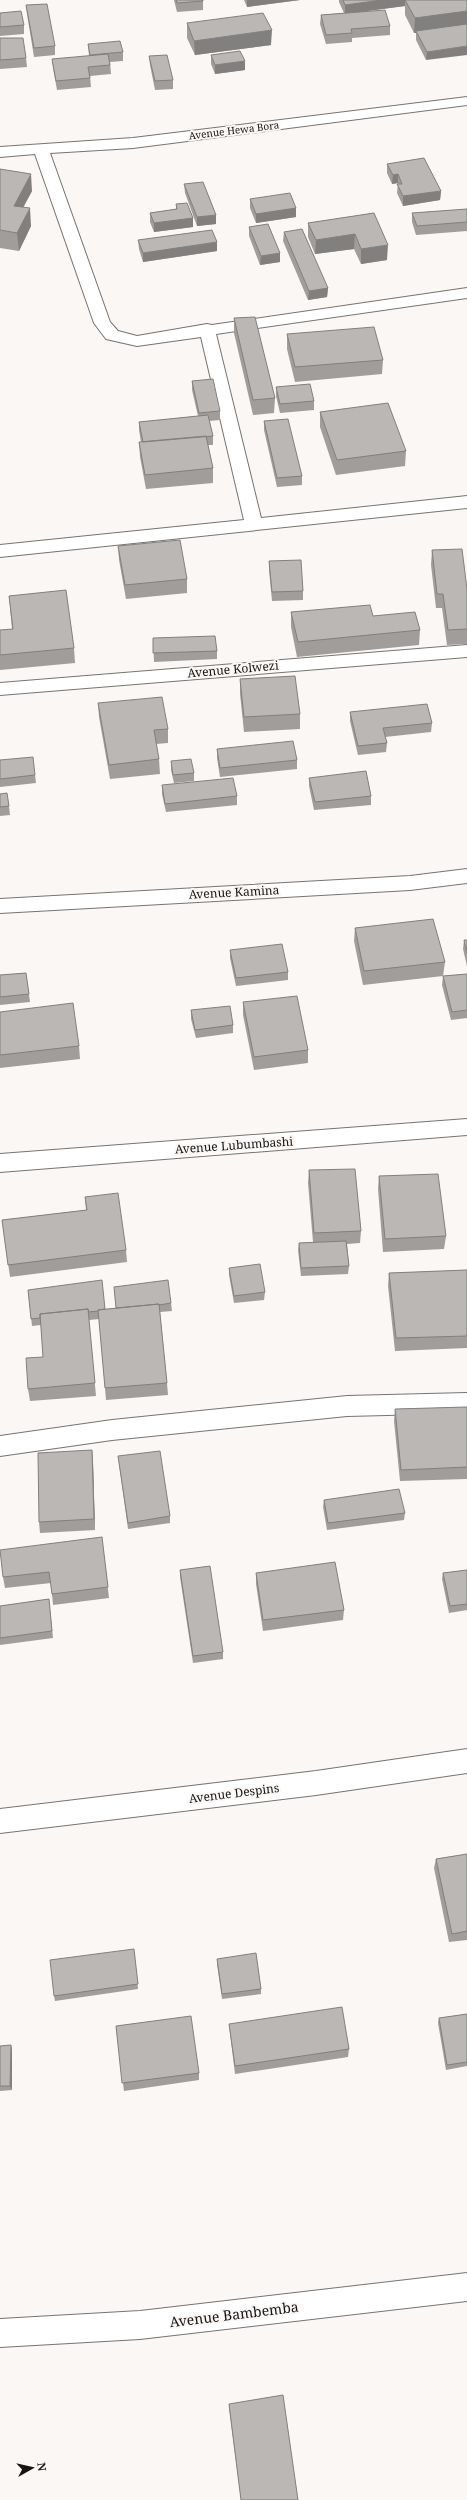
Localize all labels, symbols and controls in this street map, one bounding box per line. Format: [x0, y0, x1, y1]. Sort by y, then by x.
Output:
street label: Avenue Hewa Bora [188, 117, 280, 142]
street label: Avenue Kolwezi [187, 657, 279, 681]
street label: Avenue Kamina [188, 881, 280, 903]
street label: Avenue Lubumbashi [174, 1132, 294, 1158]
street label: Avenue Despins [188, 1779, 280, 1807]
street label: Avenue Bambemba [168, 2297, 300, 2331]
north arrow [12, 2448, 52, 2488]
text: N [34, 2461, 50, 2472]

